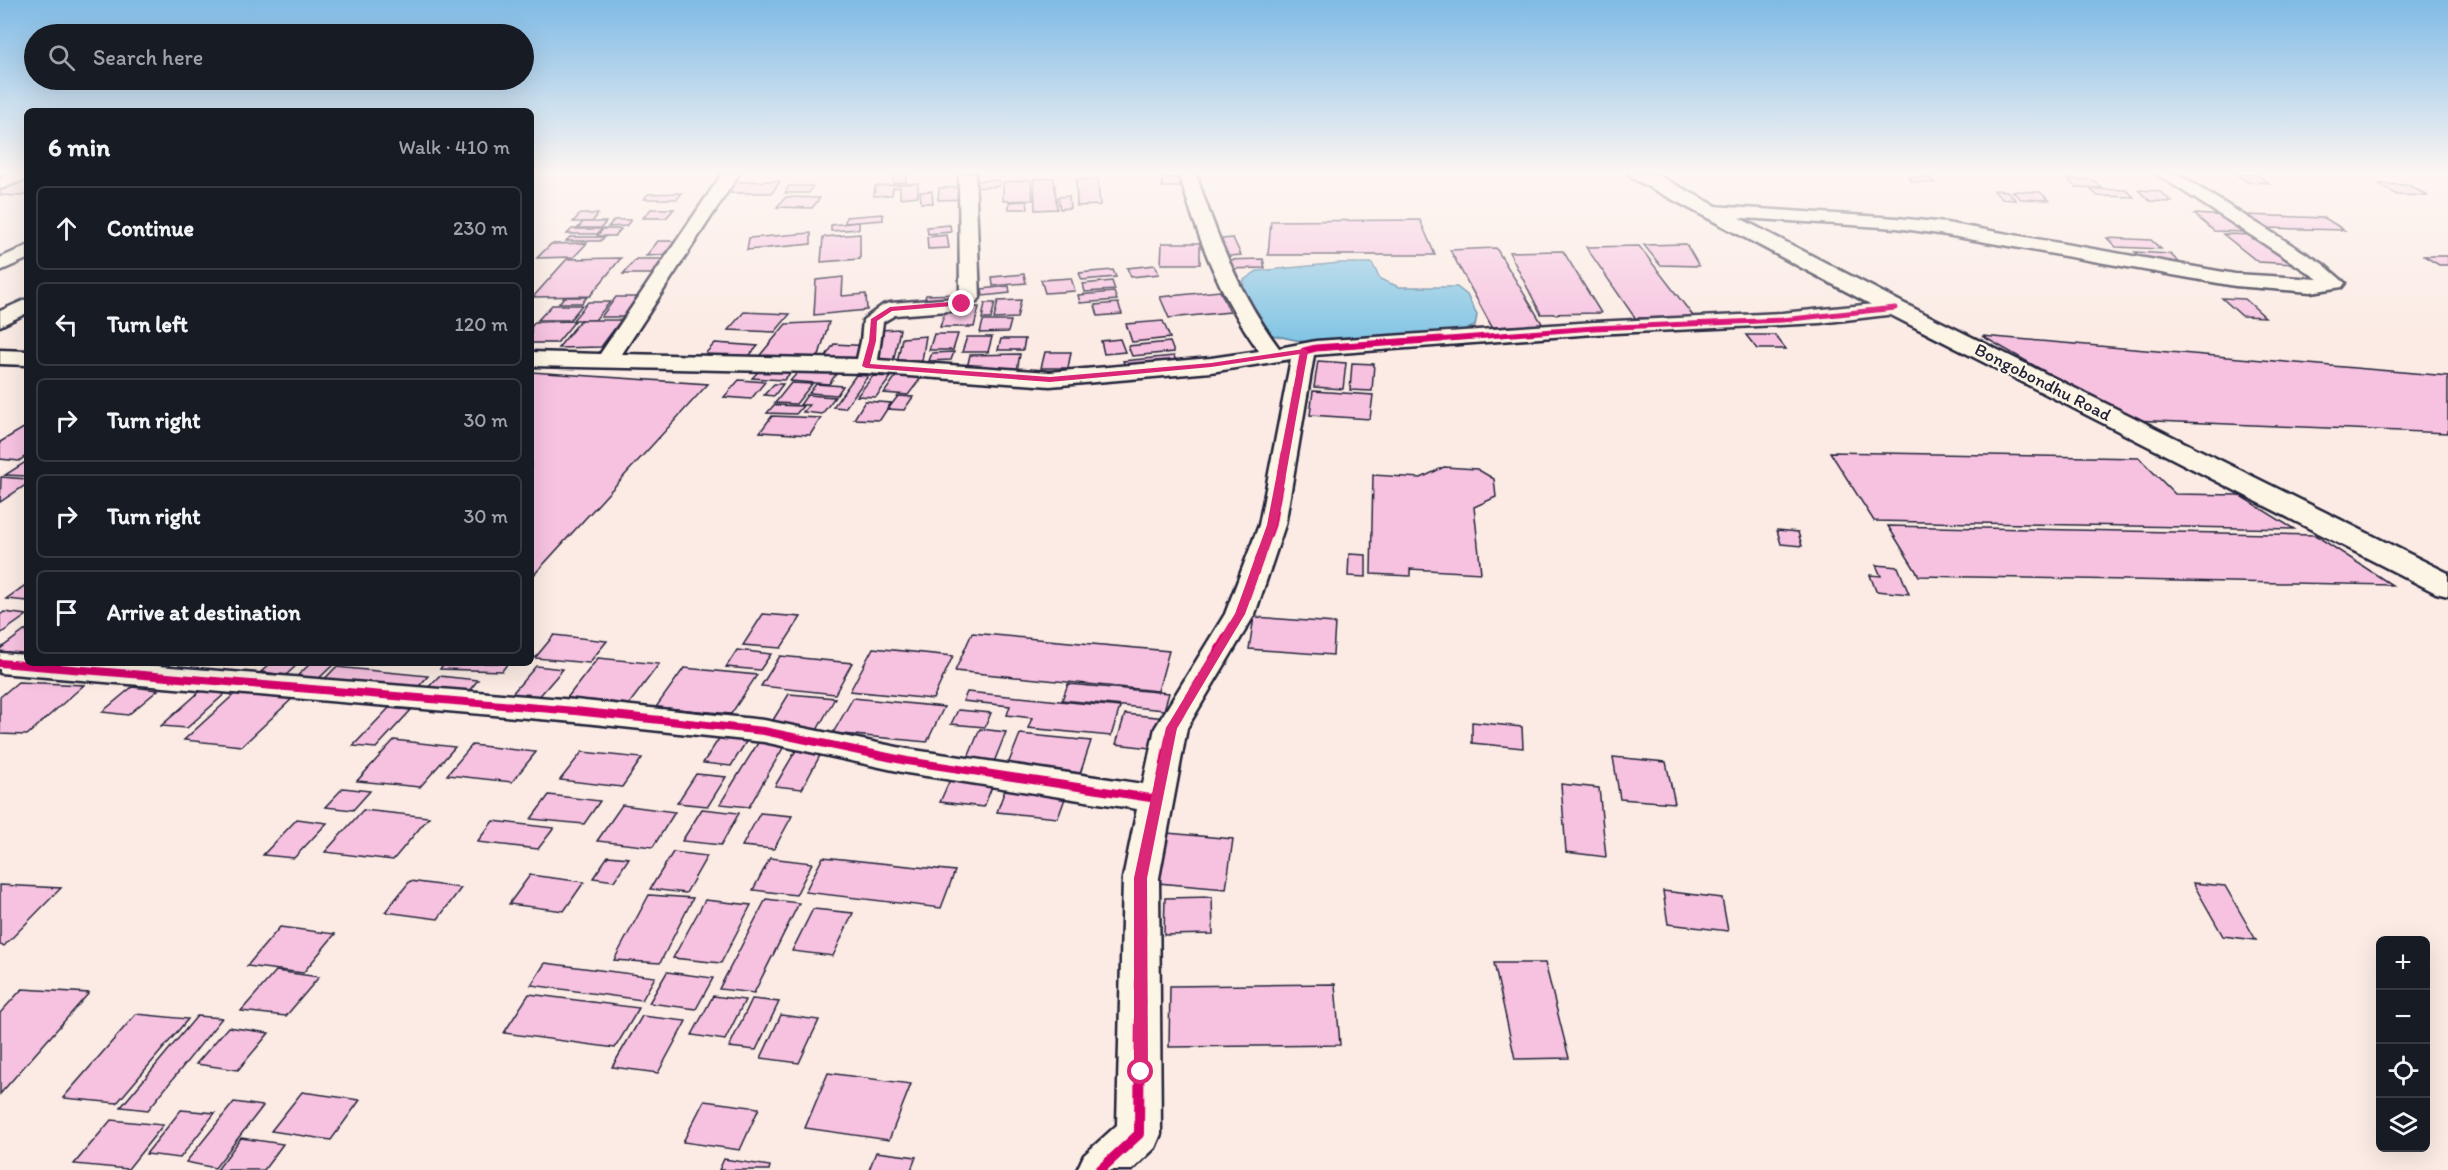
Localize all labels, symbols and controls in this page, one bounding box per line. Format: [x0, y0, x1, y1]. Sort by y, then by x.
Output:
search box [24, 24, 534, 90]
icon: search [45, 41, 78, 74]
text: Search here [93, 44, 203, 71]
text: 6 min [48, 131, 110, 163]
text: Walk · 410 m [399, 135, 510, 159]
icon: ahead [50, 212, 83, 245]
text: Continue [107, 215, 194, 242]
text: 230 m [453, 216, 508, 240]
route end [948, 290, 974, 316]
icon: left [50, 308, 83, 341]
text: Turn left [107, 311, 188, 338]
text: 120 m [455, 312, 508, 336]
street label: Bongobondhu Road [1971, 338, 2115, 426]
icon: right [50, 404, 83, 437]
text: Turn right [107, 407, 201, 434]
text: 30 m [463, 408, 508, 432]
icon: right [50, 500, 83, 533]
text: Turn right [107, 503, 201, 530]
text: 30 m [463, 504, 508, 528]
icon: arrive [50, 596, 83, 629]
text: Arrive at destination [107, 599, 301, 626]
map controls [2376, 936, 2430, 1152]
button: + [2376, 936, 2430, 990]
button: − [2376, 990, 2430, 1044]
button: locate [2376, 1044, 2430, 1098]
route start [1127, 1058, 1153, 1084]
button: layers [2376, 1098, 2430, 1152]

